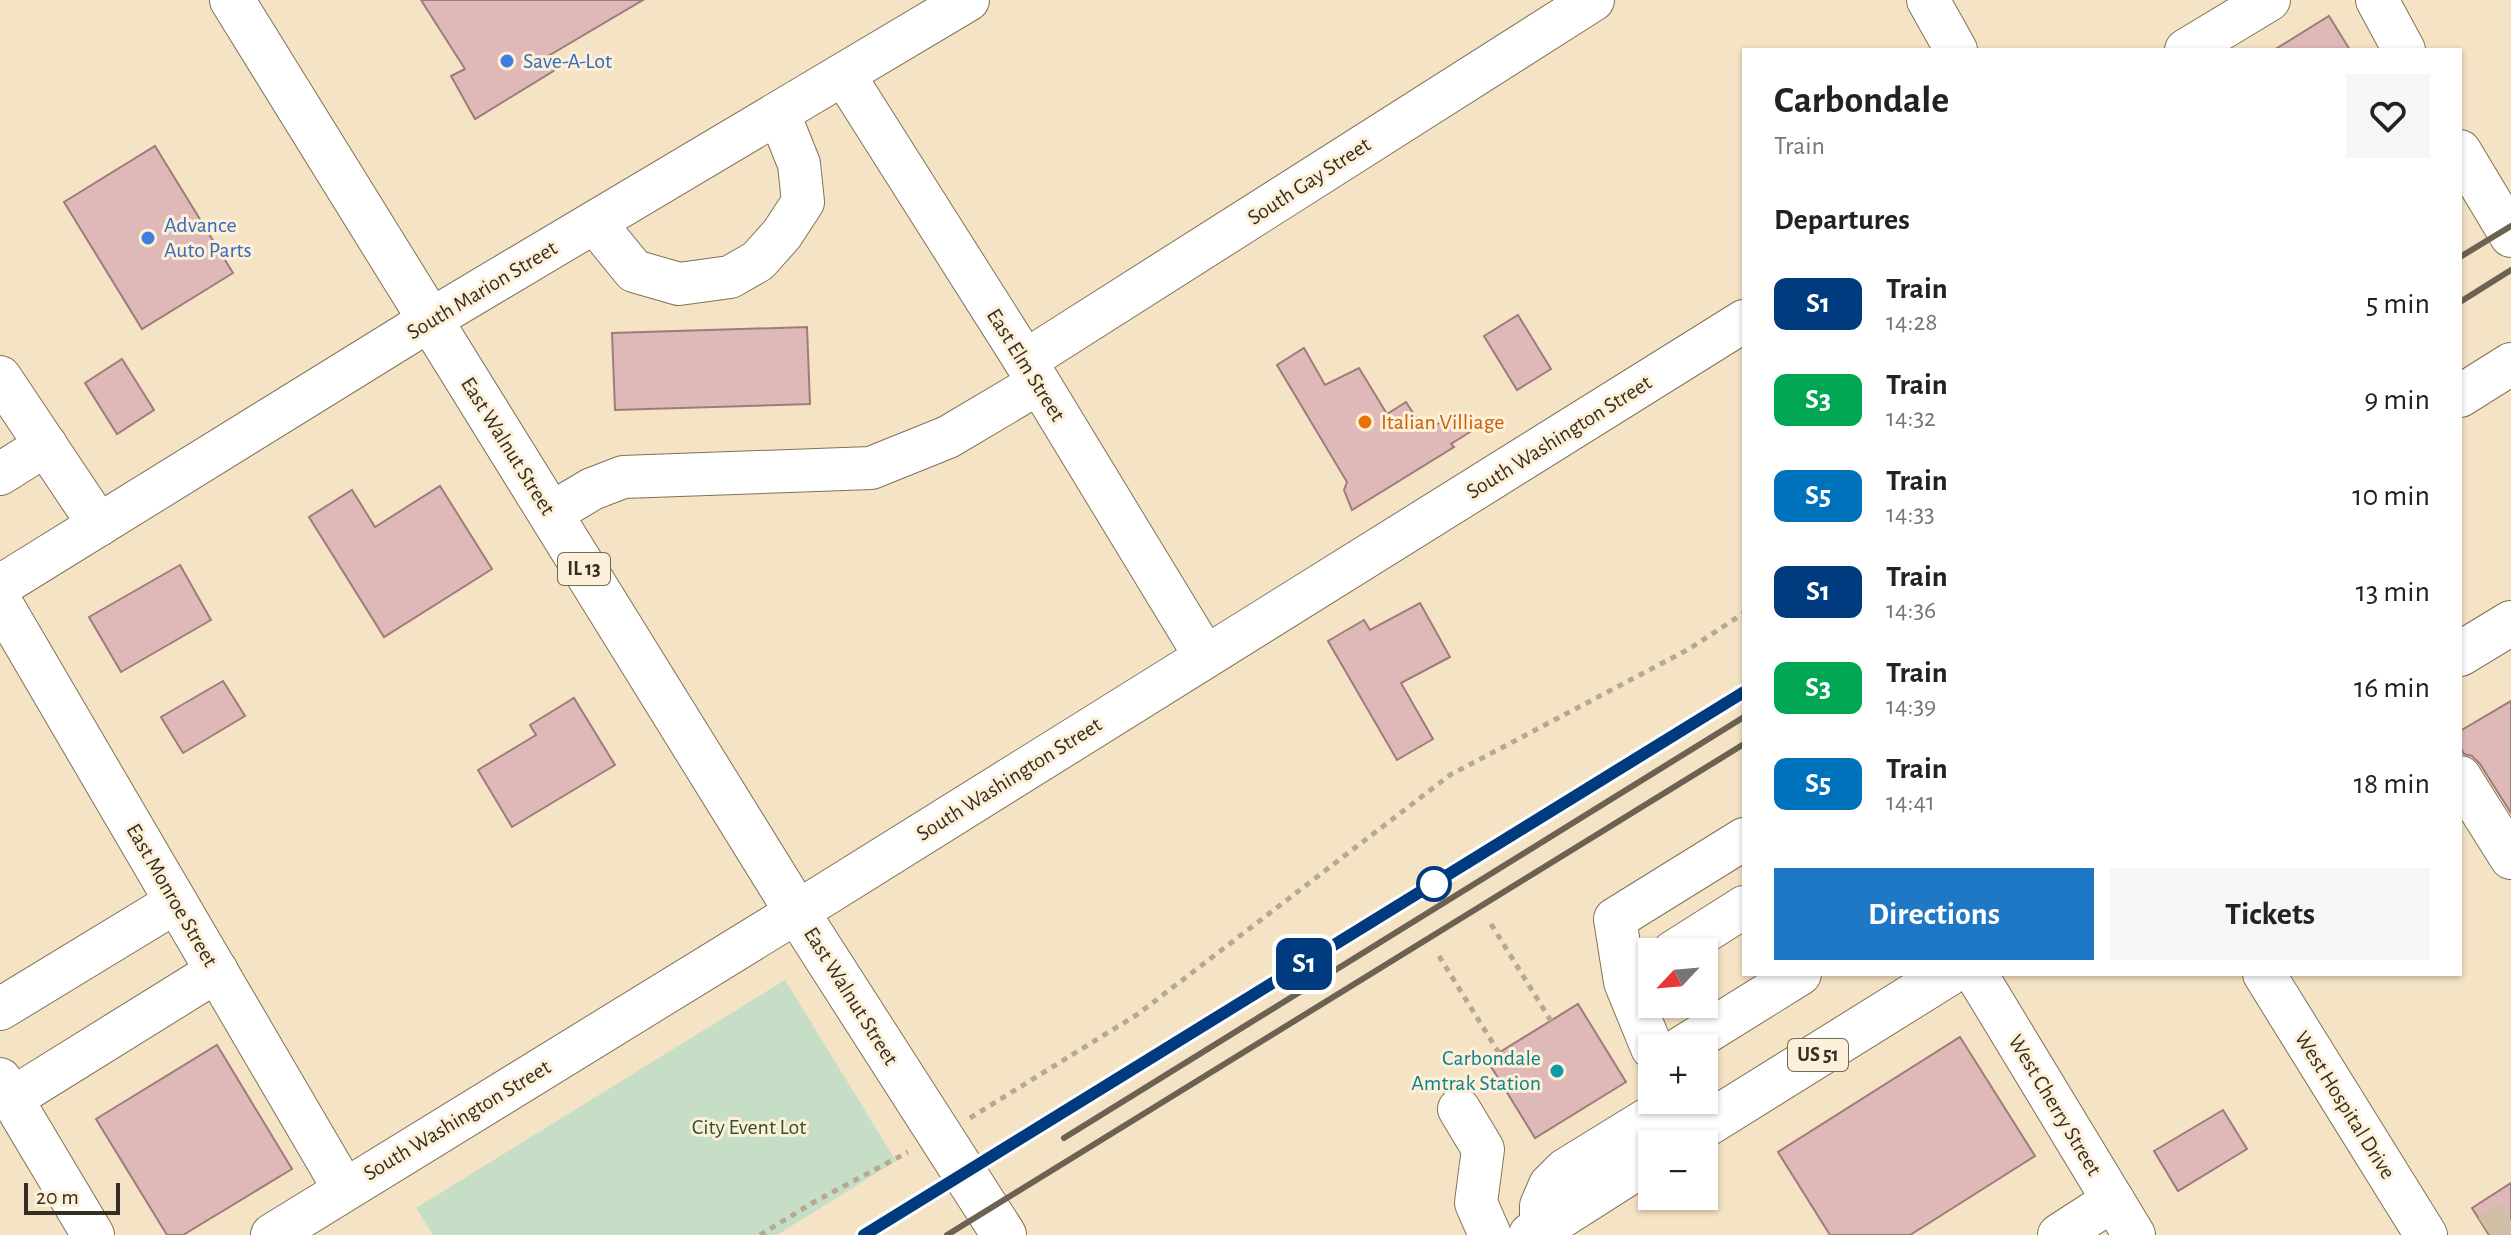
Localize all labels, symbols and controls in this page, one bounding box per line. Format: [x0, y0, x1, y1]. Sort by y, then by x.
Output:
place label: Save-A-Lot [523, 50, 612, 72]
marker: Save-A-Lot [498, 52, 516, 70]
button: heart [2346, 74, 2430, 158]
text: Carbondale [1774, 82, 1949, 120]
street label: South Gay Street [1244, 133, 1374, 229]
text: Train [1774, 133, 1825, 159]
text: Departures [1774, 205, 1910, 235]
place label: Advance Auto Parts [164, 214, 252, 261]
marker: Advance Auto Parts [139, 229, 157, 247]
street label: South Marion Street [403, 237, 561, 343]
text: Train [1886, 274, 1948, 304]
text: 5 min [2366, 289, 2430, 319]
text: S1 [1806, 290, 1830, 318]
street label: East Elm Street [983, 305, 1069, 425]
text: 14:28 [1886, 309, 1938, 335]
text: Train [1886, 370, 1948, 400]
street label: South Washington Street [1463, 371, 1655, 503]
street label: East Walnut Street [457, 373, 559, 519]
text: 9 min [2364, 385, 2430, 415]
text: S3 [1805, 386, 1831, 414]
text: 14:32 [1886, 405, 1936, 431]
place label: Italian Villiage [1381, 411, 1505, 433]
marker: Italian Villiage [1356, 413, 1374, 431]
text: Train [1886, 466, 1948, 496]
text: 10 min [2352, 481, 2430, 511]
text: S5 [1805, 482, 1831, 510]
text: 14:33 [1886, 501, 1935, 527]
road number: IL 13 [558, 553, 610, 585]
text: Train [1886, 562, 1948, 592]
text: 13 min [2356, 577, 2430, 607]
text: S1 [1806, 578, 1830, 606]
text: 14:36 [1886, 597, 1936, 623]
text: Train [1886, 658, 1948, 688]
text: 16 min [2354, 673, 2430, 703]
text: S3 [1805, 674, 1831, 702]
text: 14:39 [1886, 693, 1936, 719]
street label: South Washington Street [913, 713, 1105, 845]
text: Train [1886, 754, 1948, 784]
text: 18 min [2354, 769, 2430, 799]
text: S5 [1805, 770, 1831, 798]
text: 14:41 [1886, 789, 1935, 815]
street label: East Monroe Street [122, 820, 222, 970]
unlabelled marker [1417, 867, 1451, 901]
button: Directions [1774, 868, 2094, 960]
button: Tickets [2110, 868, 2430, 960]
street label: East Walnut Street [800, 923, 902, 1069]
line badge: S1 [1268, 938, 1340, 990]
north arrow [1638, 938, 1718, 1018]
map controls [1638, 938, 1718, 1210]
text: S1 [1292, 950, 1316, 978]
street label: West Hospital Drive [2291, 1027, 2399, 1183]
street label: West Cherry Street [2004, 1031, 2106, 1179]
button: + [1638, 1034, 1718, 1114]
road number: US 51 [1788, 1039, 1848, 1071]
place label: Carbondale Amtrak Station [1411, 1047, 1541, 1094]
street label: South Washington Street [360, 1056, 554, 1184]
marker: Carbondale Amtrak Station [1548, 1062, 1566, 1080]
park label: City Event Lot [692, 1116, 806, 1138]
button: − [1638, 1130, 1718, 1210]
scale bar [24, 1179, 120, 1215]
text: 20 m [36, 1186, 79, 1208]

